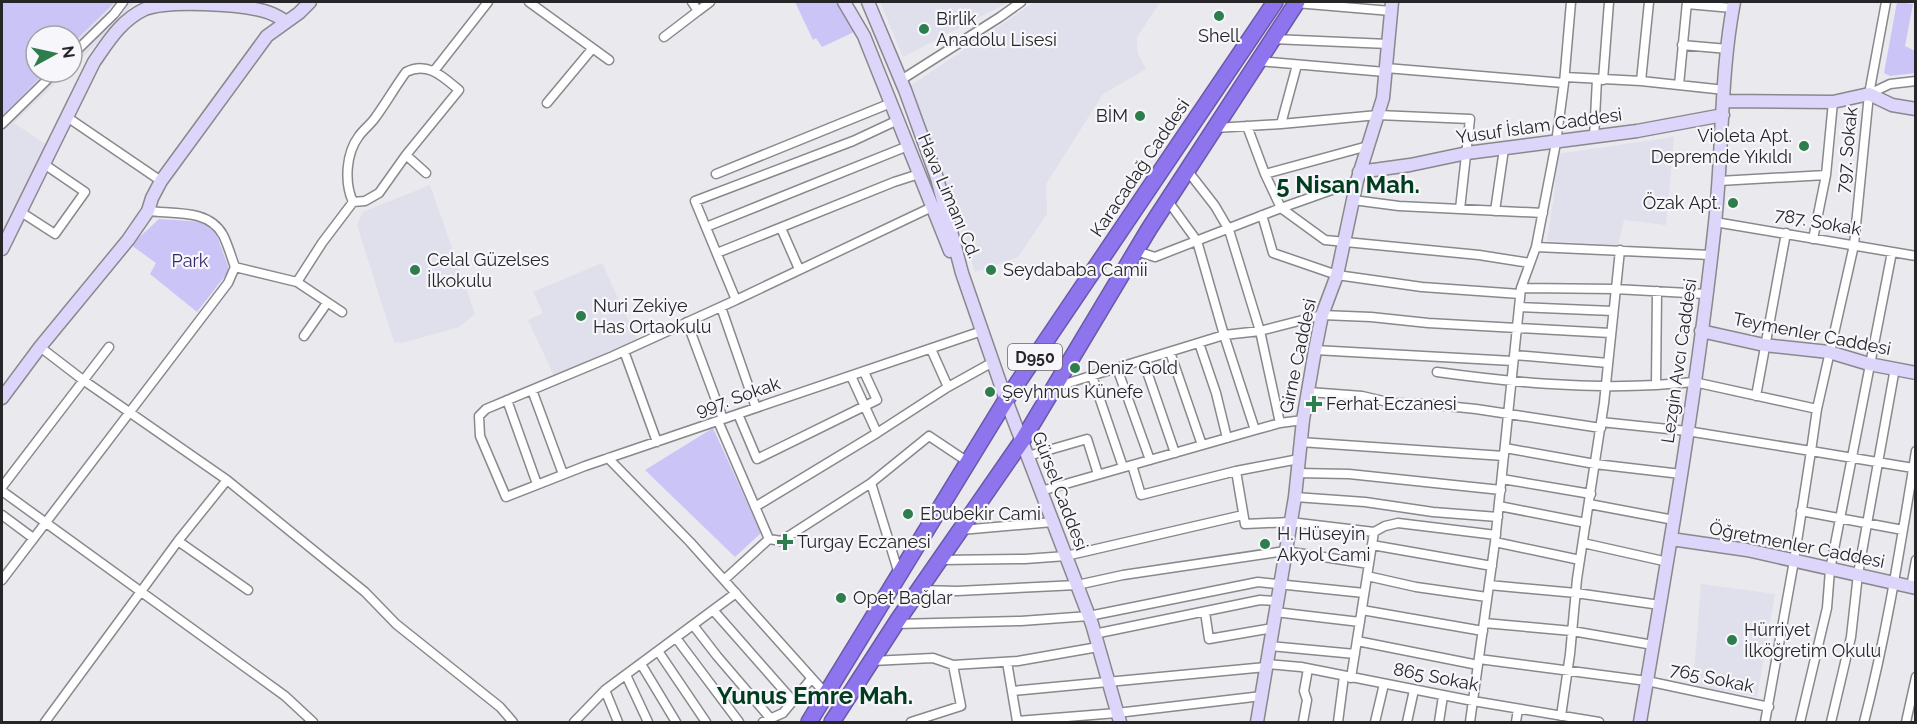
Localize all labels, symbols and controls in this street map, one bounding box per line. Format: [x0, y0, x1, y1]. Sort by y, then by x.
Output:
place label: Birlik Anadolu Lisesi [936, 8, 1057, 50]
marker: Shell [1212, 9, 1226, 23]
marker: Birlik Anadolu Lisesi [917, 22, 931, 36]
north arrow [24, 24, 84, 84]
place label: Shell [1198, 25, 1240, 46]
text: N [58, 45, 79, 59]
street label: Karacadağ Caddesi [1086, 95, 1193, 241]
street label: Yusuf İslam Caddesi [1455, 103, 1623, 148]
place label: BİM [1096, 105, 1128, 126]
street label: 797. Sokak [1832, 105, 1862, 194]
marker: BİM [1133, 109, 1147, 123]
place label: Violeta Apt. Depremde Yıkıldı [1651, 125, 1792, 167]
street label: Hava Limanı Cd. [914, 130, 985, 261]
marker: Violeta Apt. Depremde Yıkıldı [1797, 139, 1811, 153]
district label: 5 Nisan Mah. [1276, 170, 1420, 199]
place label: Özak Apt. [1643, 192, 1721, 213]
marker: Özak Apt. [1726, 196, 1740, 210]
street label: 787. Sokak [1773, 204, 1863, 240]
place label: Celal Güzelses İlkokulu [427, 249, 550, 291]
park label: Park [172, 250, 209, 271]
place label: Seydababa Camii [1003, 259, 1148, 280]
marker: Celal Güzelses İlkokulu [408, 263, 422, 277]
marker: Seydababa Camii [984, 263, 998, 277]
street label: Lezgin Avcı Caddesi [1657, 277, 1700, 445]
place label: Nuri Zekiye Has Ortaokulu [593, 295, 711, 337]
street label: Girne Caddesi [1275, 297, 1320, 415]
street label: Teymenler Caddesi [1731, 308, 1893, 359]
marker: Nuri Zekiye Has Ortaokulu [574, 309, 588, 323]
road number: D950 [1008, 344, 1062, 370]
place label: Deniz Gold [1087, 357, 1178, 378]
marker: Deniz Gold [1068, 361, 1082, 375]
street label: 997. Sokak [693, 372, 783, 421]
place label: Şeyhmus Künefe [1002, 381, 1144, 402]
marker: Şeyhmus Künefe [983, 385, 997, 399]
place label: Ferhat Eczanesi [1326, 393, 1457, 414]
marker: Ferhat Eczanesi [1307, 397, 1321, 411]
street label: Gürsel Caddesi [1028, 428, 1093, 553]
place label: Ebubekir Cami [920, 503, 1041, 524]
marker: Ebubekir Cami [901, 507, 915, 521]
street label: Öğretmenler Caddesi [1707, 517, 1887, 572]
place label: H. Hüseyin Akyol Cami [1277, 523, 1370, 565]
place label: Turgay Eczanesi [797, 531, 931, 552]
marker: Turgay Eczanesi [778, 535, 792, 549]
marker: H. Hüseyin Akyol Cami [1258, 537, 1272, 551]
place label: Opet Bağlar [853, 587, 953, 608]
marker: Opet Bağlar [834, 591, 848, 605]
place label: Hürriyet İlköğretim Okulu [1744, 619, 1881, 661]
marker: Hürriyet İlköğretim Okulu [1725, 633, 1739, 647]
street label: 865 Sokak [1392, 658, 1481, 695]
street label: 765 Sokak [1668, 658, 1756, 697]
district label: Yunus Emre Mah. [717, 681, 913, 710]

